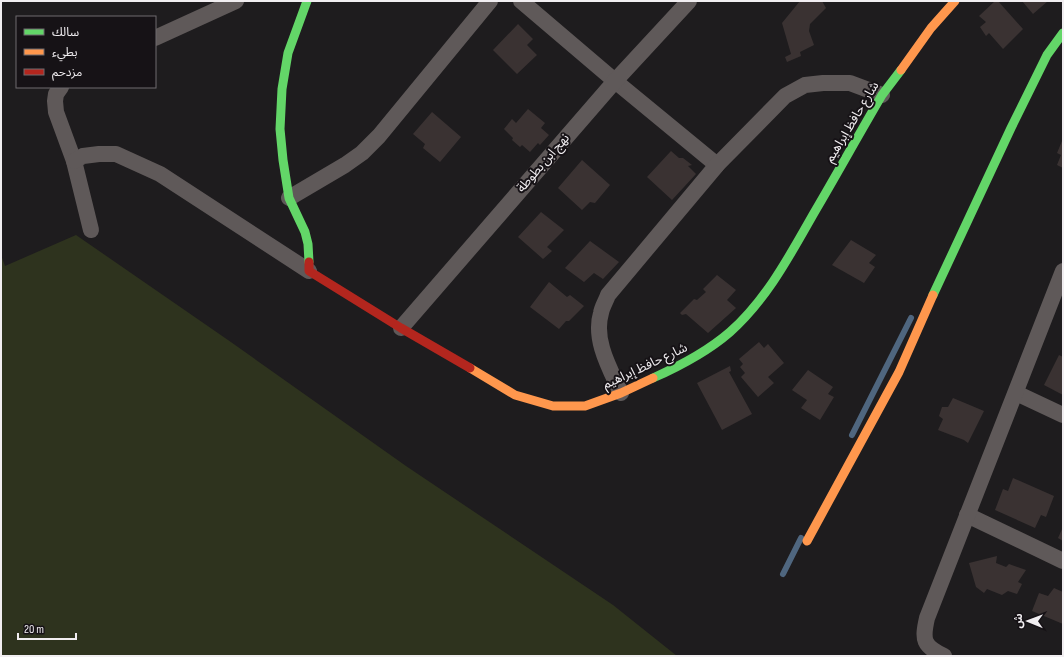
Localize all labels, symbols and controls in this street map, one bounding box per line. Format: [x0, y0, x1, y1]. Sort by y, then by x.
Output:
legend [16, 16, 156, 88]
text: سالك [52, 25, 79, 40]
text: بطيء [52, 45, 78, 62]
text: مزدحم [52, 65, 82, 81]
street label: شارع حافظ إبراهيم [822, 79, 884, 166]
street label: نهج ابن بطوطة [513, 130, 574, 197]
street label: شارع حافظ إبراهيم [600, 339, 691, 394]
north arrow [1008, 601, 1048, 641]
text: ش [1012, 613, 1025, 628]
scale bar [18, 615, 76, 641]
text: 20 m [24, 622, 44, 637]

